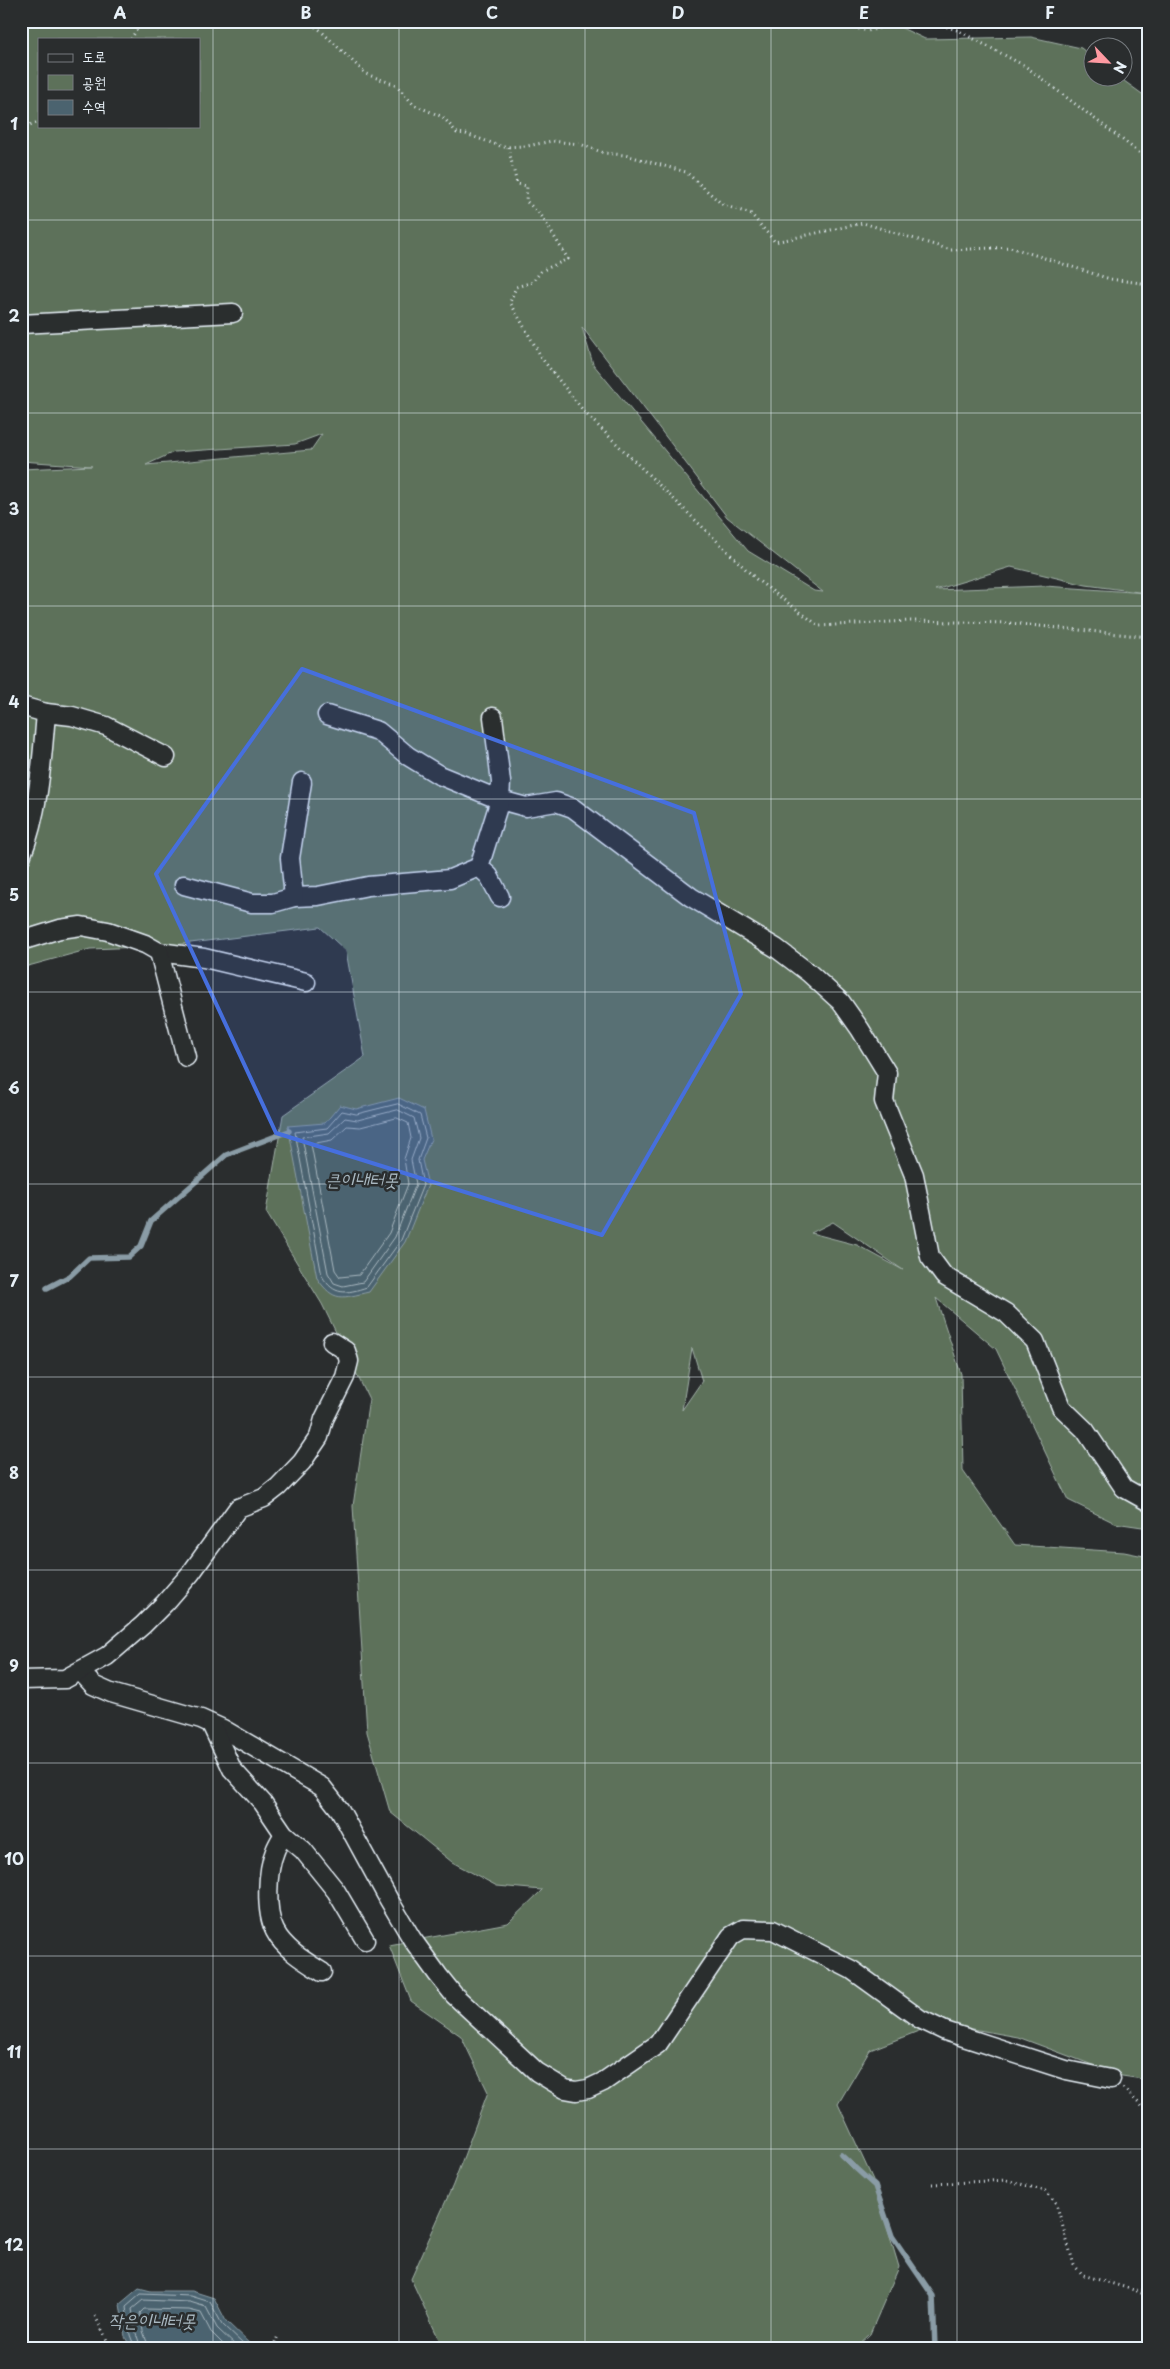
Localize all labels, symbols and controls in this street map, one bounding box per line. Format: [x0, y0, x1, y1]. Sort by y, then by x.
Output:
text: A [114, 0, 127, 24]
text: B [301, 0, 312, 24]
text: C [486, 0, 498, 24]
text: D [672, 0, 684, 24]
text: E [859, 0, 869, 24]
text: F [1045, 0, 1055, 24]
legend [38, 38, 200, 128]
north arrow [1082, 38, 1132, 88]
text: 도로 [82, 44, 106, 67]
text: N [1108, 58, 1132, 77]
text: 공원 [82, 70, 106, 93]
text: 수역 [82, 94, 106, 117]
text: 1 [10, 111, 18, 135]
text: 2 [8, 303, 20, 327]
text: 3 [9, 496, 19, 520]
text: 4 [9, 689, 20, 713]
text: 5 [9, 882, 19, 906]
text: 6 [8, 1075, 20, 1099]
water label: 큰이내터못 [326, 1165, 399, 1192]
text: 7 [9, 1268, 19, 1292]
text: 8 [9, 1460, 19, 1484]
text: 9 [9, 1653, 19, 1677]
text: 10 [4, 1846, 24, 1870]
text: 11 [7, 2039, 21, 2063]
text: 12 [5, 2232, 23, 2256]
water label: 작은이내터못 [109, 2306, 196, 2333]

